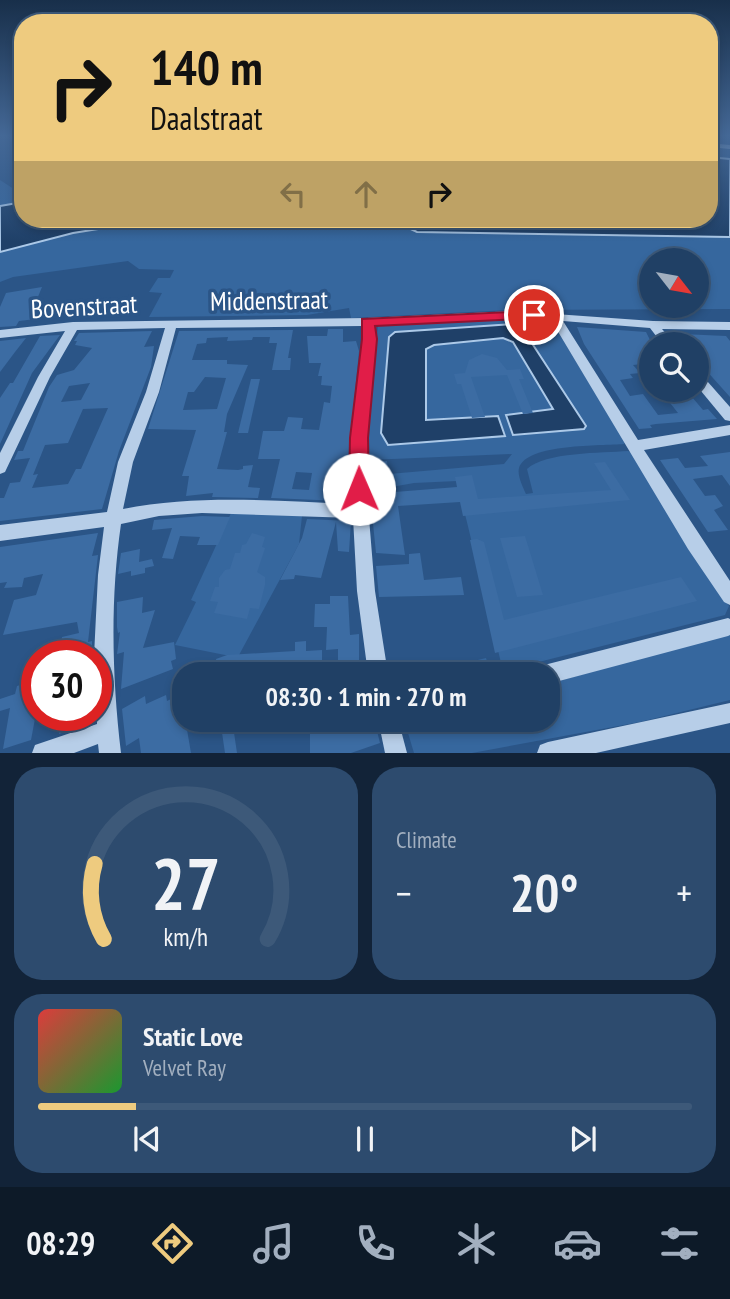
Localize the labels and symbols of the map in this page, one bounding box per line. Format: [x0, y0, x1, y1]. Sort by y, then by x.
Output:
north arrow [639, 248, 709, 318]
street label: Middenstraat [210, 282, 328, 318]
pin [504, 285, 564, 345]
street label: Bovenstraat [30, 287, 138, 325]
position arrow [322, 452, 396, 526]
speed limit sign: 30 [21, 640, 112, 731]

